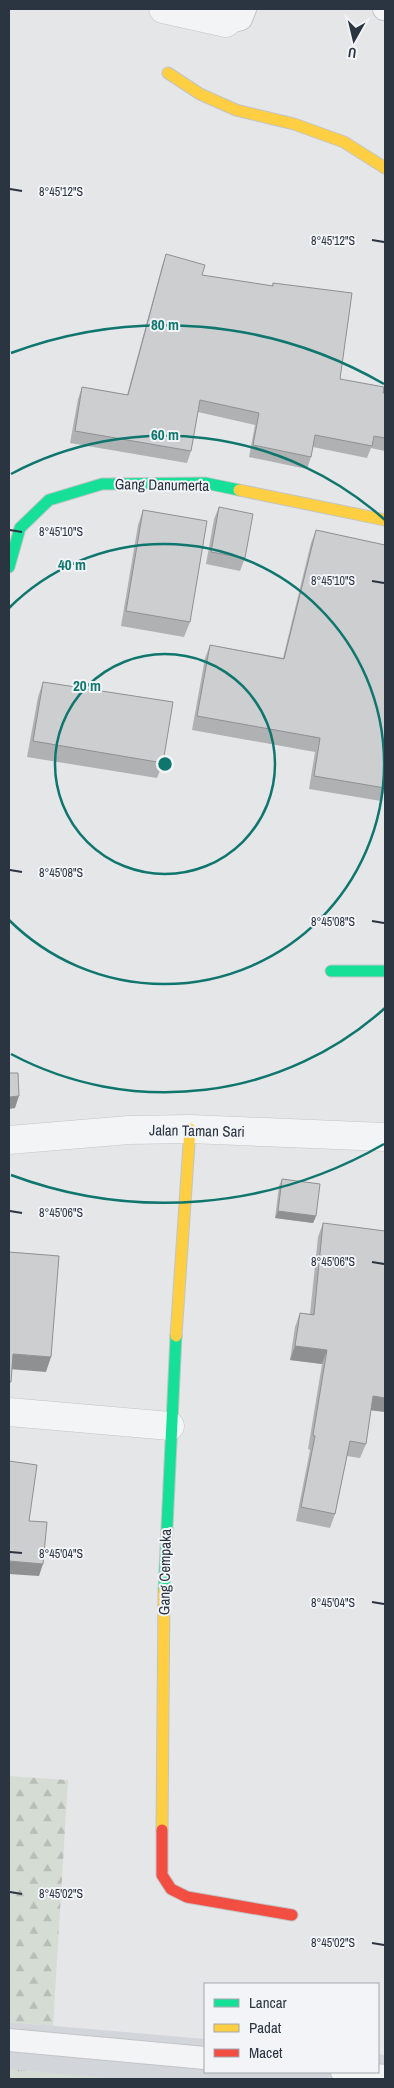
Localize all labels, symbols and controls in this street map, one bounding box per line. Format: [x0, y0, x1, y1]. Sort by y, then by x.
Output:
north arrow [329, 15, 379, 65]
text: U [347, 43, 358, 62]
text: 8°45'12"S [39, 184, 83, 200]
text: 8°45'12"S [311, 233, 355, 249]
text: 80 m [151, 314, 179, 335]
text: 60 m [151, 424, 179, 445]
street label: Gang Danumerta [115, 473, 210, 496]
text: 8°45'10"S [39, 524, 83, 540]
text: 40 m [58, 554, 86, 575]
text: 8°45'10"S [311, 573, 355, 589]
text: 20 m [73, 675, 101, 696]
centre of rings [156, 755, 174, 773]
text: 8°45'08"S [39, 865, 83, 881]
text: 8°45'08"S [311, 914, 355, 930]
street label: Jalan Taman Sari [149, 1119, 245, 1142]
text: 8°45'06"S [39, 1205, 83, 1221]
text: 8°45'06"S [311, 1254, 355, 1270]
street label: Gang Cempaka [153, 1529, 176, 1615]
text: 8°45'04"S [39, 1546, 83, 1562]
text: 8°45'04"S [311, 1595, 355, 1611]
text: 8°45'02"S [39, 1886, 83, 1902]
text: 8°45'02"S [311, 1935, 355, 1951]
legend [204, 1983, 379, 2073]
text: Lancar [249, 1992, 287, 2013]
text: Padat [249, 2017, 282, 2038]
text: Macet [249, 2042, 283, 2063]

